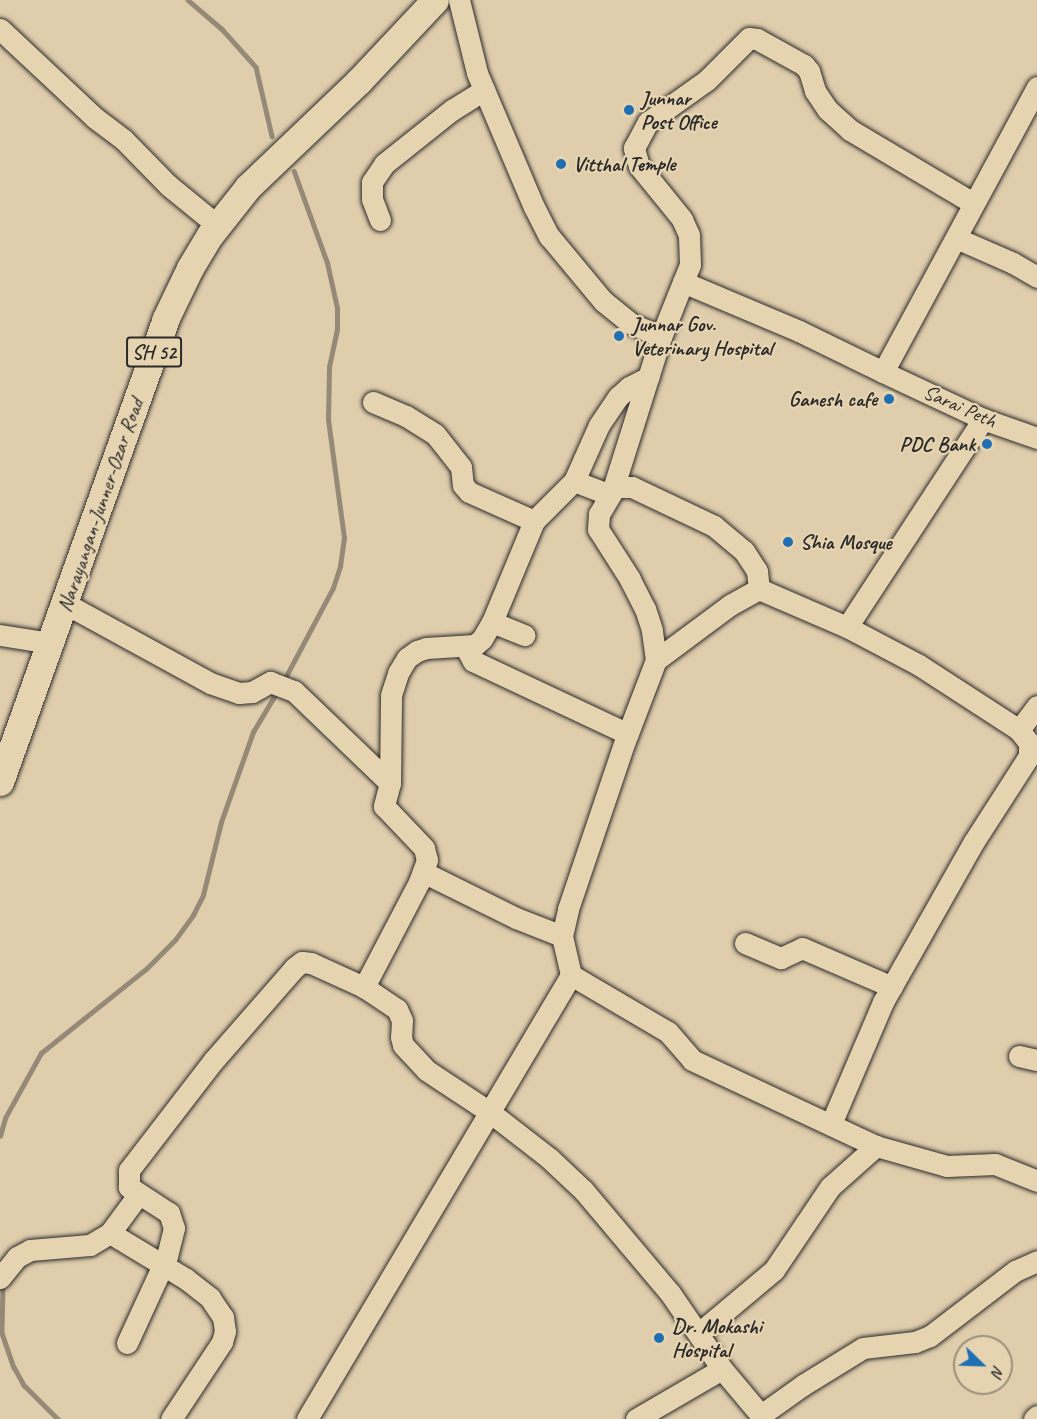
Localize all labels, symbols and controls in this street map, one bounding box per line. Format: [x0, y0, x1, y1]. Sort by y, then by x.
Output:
place label: Junnar Post Office [641, 85, 716, 135]
marker: Junnar Post Office [622, 103, 636, 117]
place label: Vitthal Temple [573, 151, 674, 177]
marker: Vitthal Temple [554, 157, 568, 171]
place label: Junnar Gov. Veterinary Hospital [632, 311, 772, 361]
marker: Junnar Gov. Veterinary Hospital [610, 327, 628, 345]
road number: SH 52 [126, 335, 182, 369]
street label: Sarai Peth [920, 379, 1000, 433]
place label: Ganesh cafe [788, 386, 877, 412]
marker: Ganesh cafe [882, 392, 896, 406]
street label: Narayangan-Junner-Ozar Road [52, 395, 148, 615]
place label: PDC Bank [900, 431, 975, 457]
marker: PDC Bank [980, 437, 994, 451]
place label: Shia Mosque [800, 529, 892, 555]
marker: Shia Mosque [781, 535, 795, 549]
place label: Dr. Mokashi Hospital [672, 1313, 762, 1363]
marker: Dr. Mokashi Hospital [650, 1329, 668, 1347]
north arrow [953, 1335, 1013, 1395]
text: N [987, 1363, 1009, 1380]

